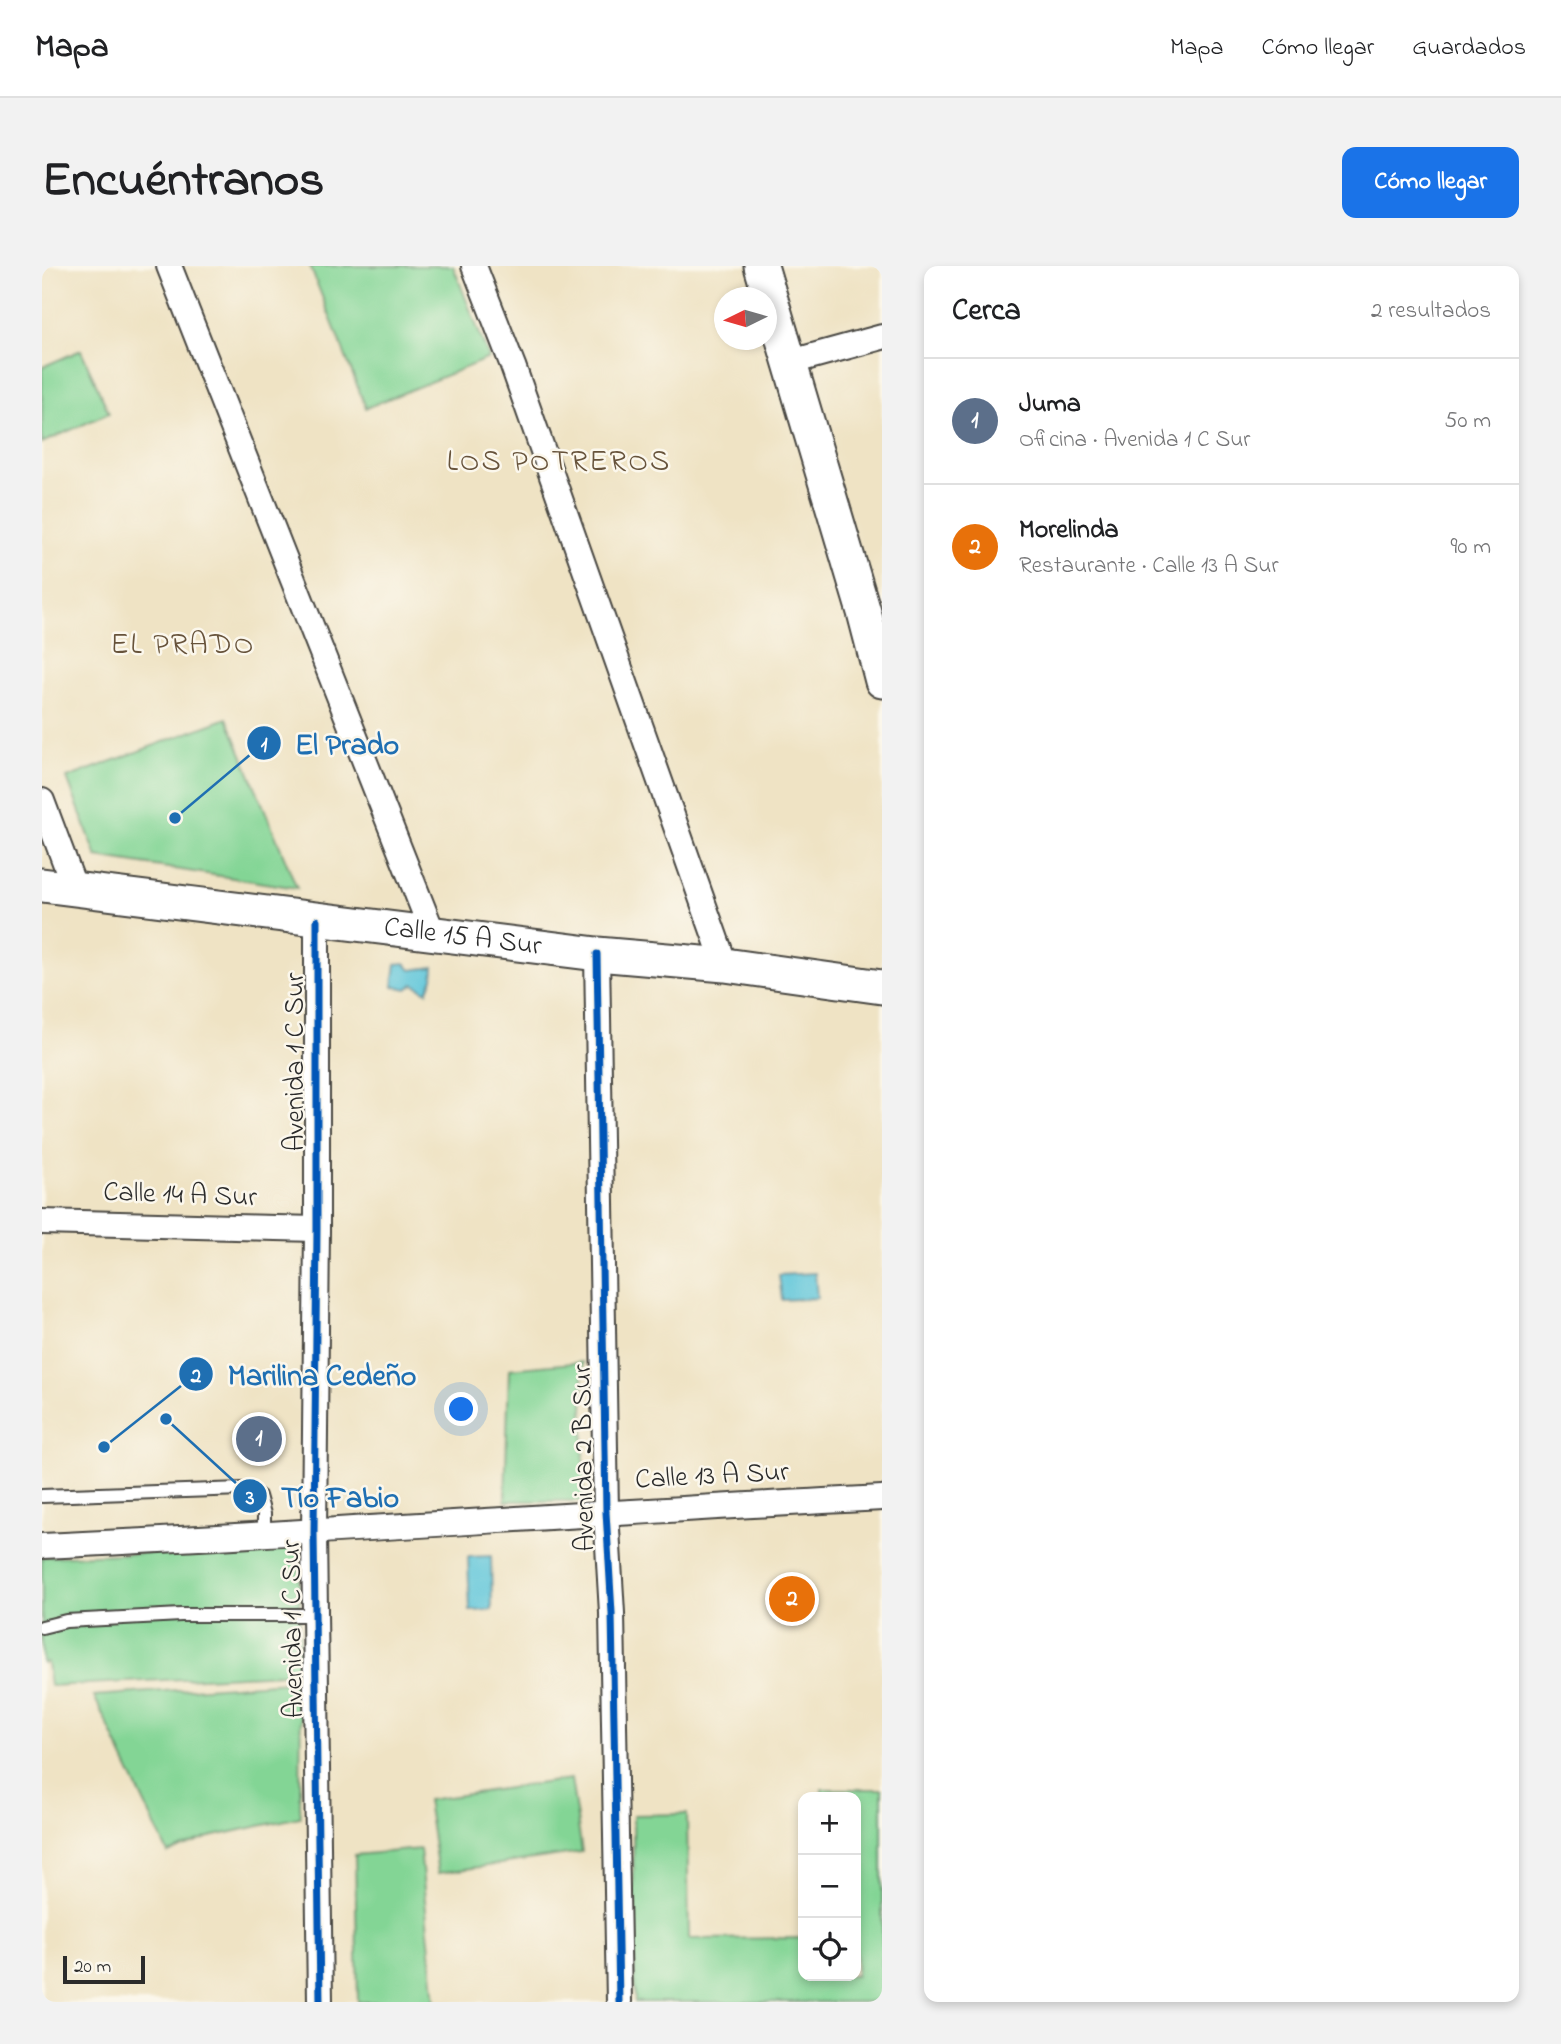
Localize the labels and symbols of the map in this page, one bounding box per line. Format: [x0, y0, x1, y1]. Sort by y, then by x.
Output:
north arrow [714, 287, 777, 350]
district label: LOS POTREROS [447, 441, 671, 485]
district label: EL PRADO [110, 624, 256, 668]
callout: El Prado [246, 718, 414, 769]
text: El Prado [295, 725, 399, 769]
text: 1 [261, 731, 268, 761]
street label: Calle 15 A Sur [382, 907, 544, 967]
street label: Avenida 1 C Sur [276, 972, 317, 1152]
street label: Calle 14 A Sur [102, 1173, 258, 1219]
callout: Marilina Cedeño [179, 1349, 431, 1400]
text: Marilina Cedeño [228, 1356, 416, 1400]
text: 2 [190, 1362, 202, 1392]
street label: Avenida 2 B Sur [563, 1364, 607, 1552]
your location [444, 1392, 478, 1426]
pin: 1 [236, 1413, 282, 1465]
street label: Calle 13 A Sur [634, 1452, 790, 1501]
callout: Tío Fabio [232, 1471, 413, 1522]
text: Tío Fabio [281, 1478, 399, 1522]
text: 3 [245, 1484, 255, 1514]
street label: Avenida 1 C Sur [272, 1539, 316, 1719]
pin: 2 [769, 1573, 815, 1625]
scale bar [63, 1953, 145, 1985]

